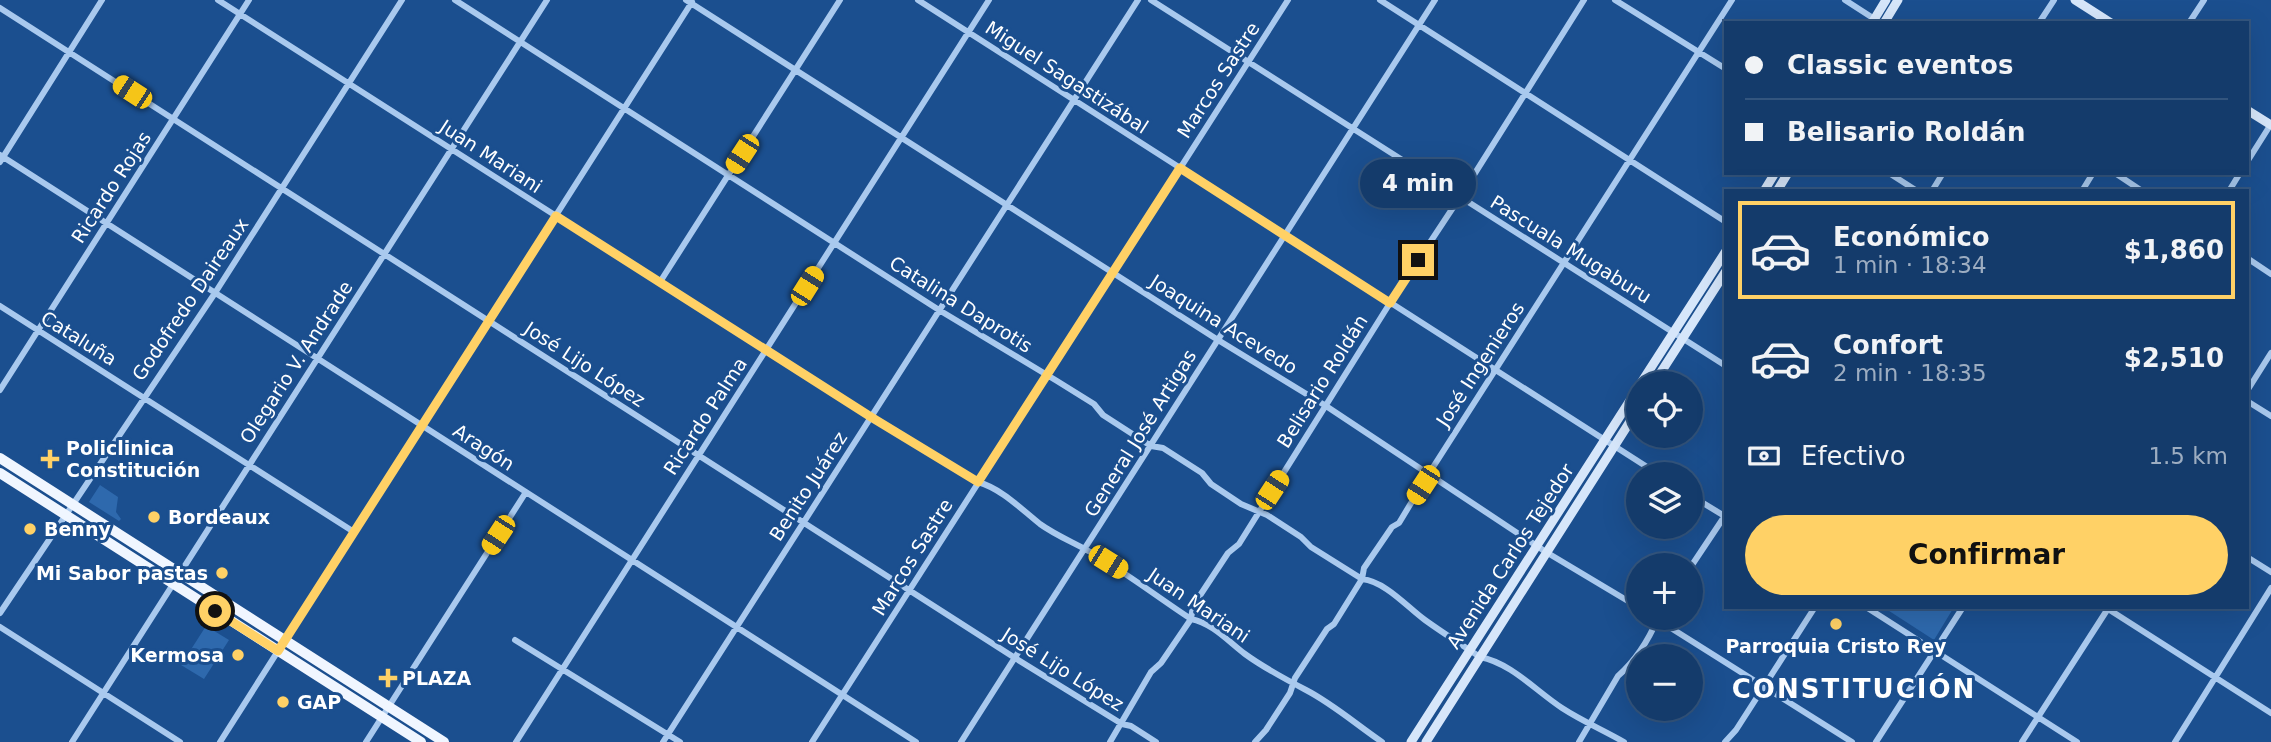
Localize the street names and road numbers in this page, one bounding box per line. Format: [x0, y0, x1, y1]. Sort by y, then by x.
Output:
street label: Miguel Sagastizábal [982, 16, 1152, 138]
street label: Marcos Sastre [1172, 18, 1264, 142]
street label: Juan Mariani [435, 114, 546, 197]
street label: Ricardo Rojas [67, 127, 155, 247]
street label: Pascuala Mugaburu [1487, 191, 1655, 307]
street label: Godofredo Daireaux [127, 214, 253, 384]
street label: Catalina Daprotis [886, 251, 1036, 357]
street label: Joaquina Acevedo [1145, 269, 1302, 378]
street label: Olegario V. Andrade [235, 277, 357, 447]
street label: José Ingenieros [1431, 298, 1528, 431]
street label: Cataluña [37, 306, 121, 370]
street label: Belisario Roldán [1272, 310, 1372, 452]
street label: José Lijo López [520, 316, 649, 411]
street label: General José Artigas [1080, 345, 1200, 521]
street label: Ricardo Palma [659, 353, 751, 479]
street label: Aragón [449, 419, 519, 475]
street label: Benito Juárez [765, 427, 851, 545]
street label: Avenida Carlos Tejedor [1442, 459, 1578, 653]
street label: Marcos Sastre [867, 495, 957, 619]
street label: Juan Mariani [1143, 562, 1254, 647]
street label: José Lijo López [997, 622, 1128, 715]

